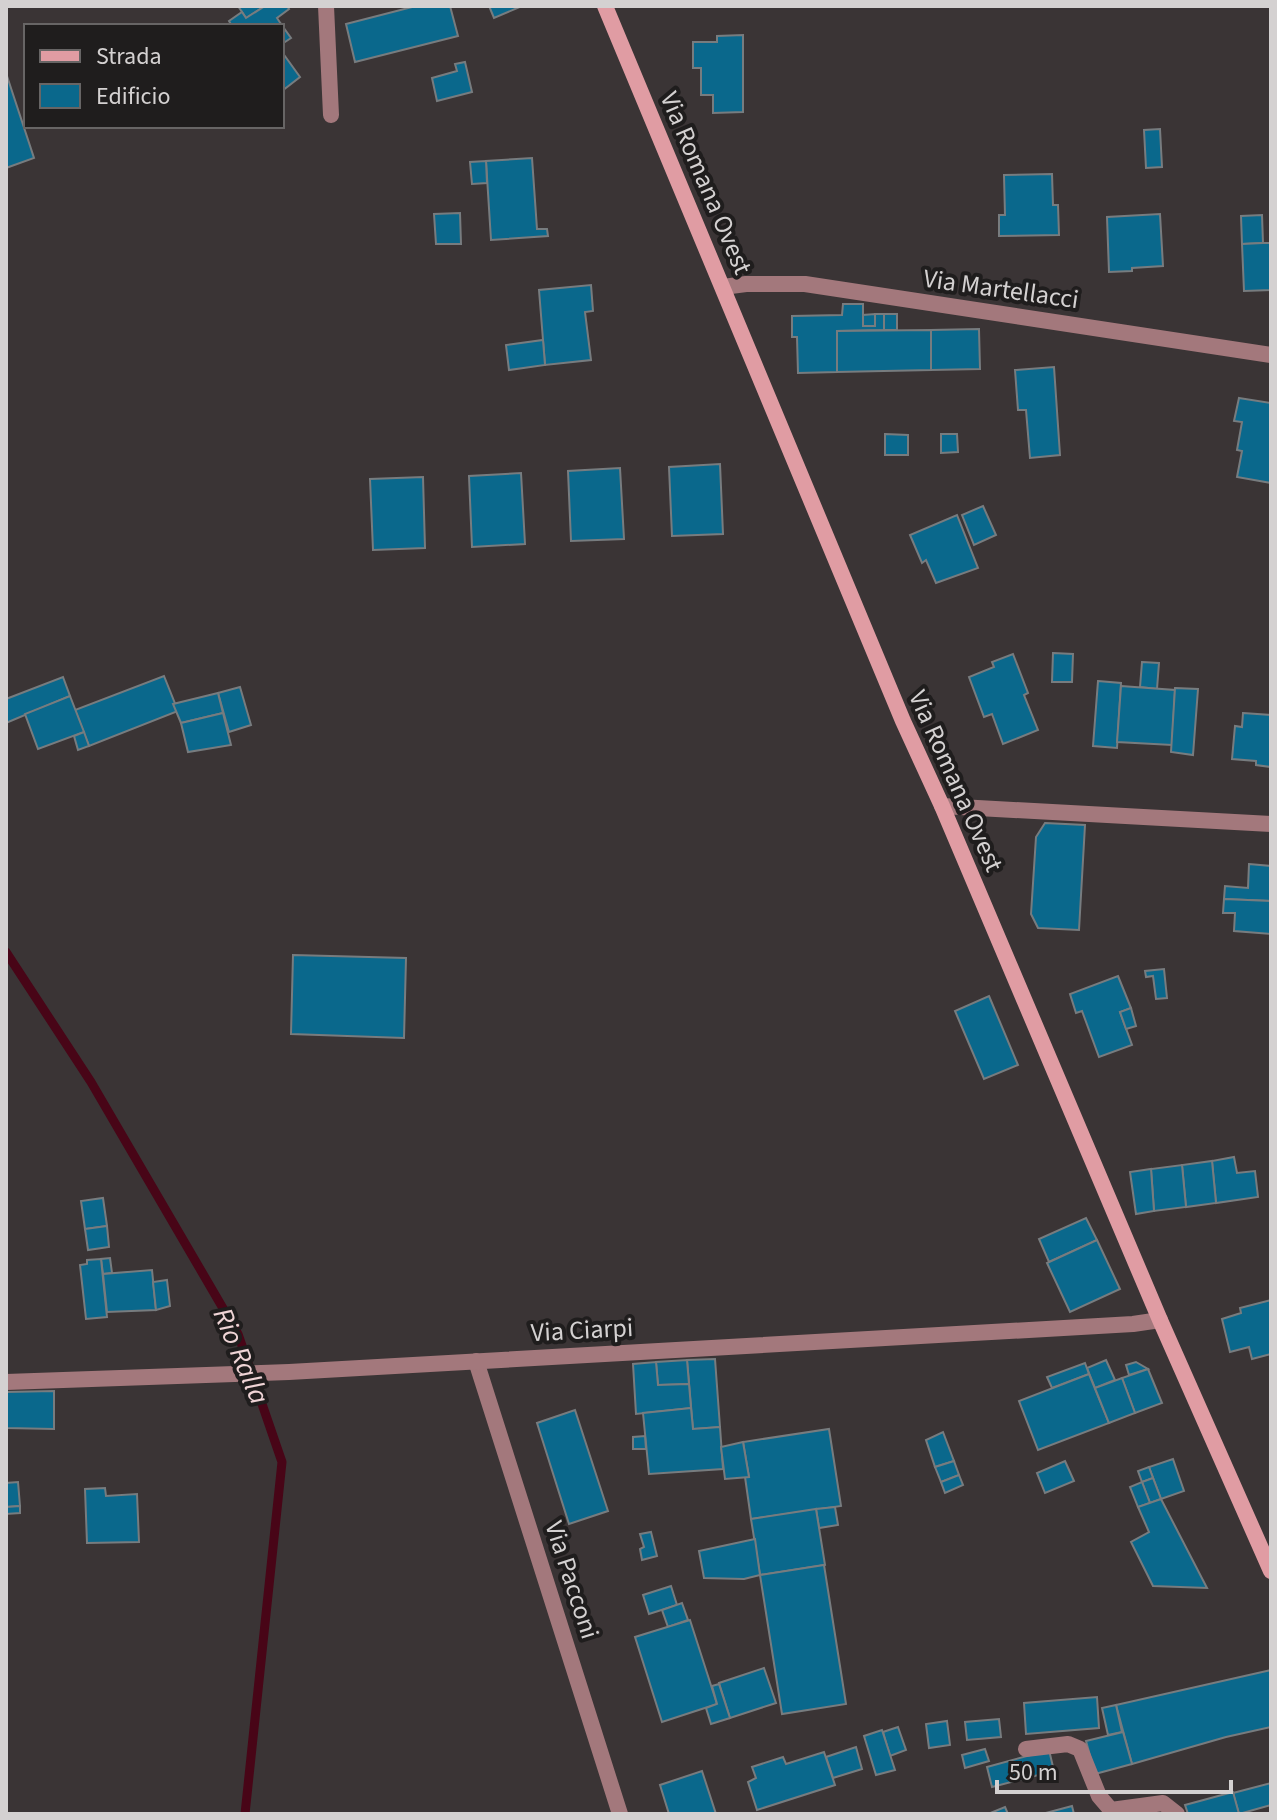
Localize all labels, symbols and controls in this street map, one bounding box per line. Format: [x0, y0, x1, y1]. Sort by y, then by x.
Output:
legend [24, 24, 284, 128]
text: Strada [96, 39, 162, 74]
text: Edificio [96, 79, 170, 114]
street label: Via Romana Ovest [651, 86, 761, 280]
street label: Via Martellacci [921, 260, 1081, 318]
street label: Via Romana Ovest [899, 684, 1013, 878]
water label: Rio Ralla [203, 1302, 279, 1410]
street label: Via Ciarpi [530, 1309, 634, 1351]
street label: Via Pacconi [536, 1516, 608, 1644]
scale bar [997, 1744, 1231, 1794]
text: 50 m [1009, 1755, 1058, 1790]

